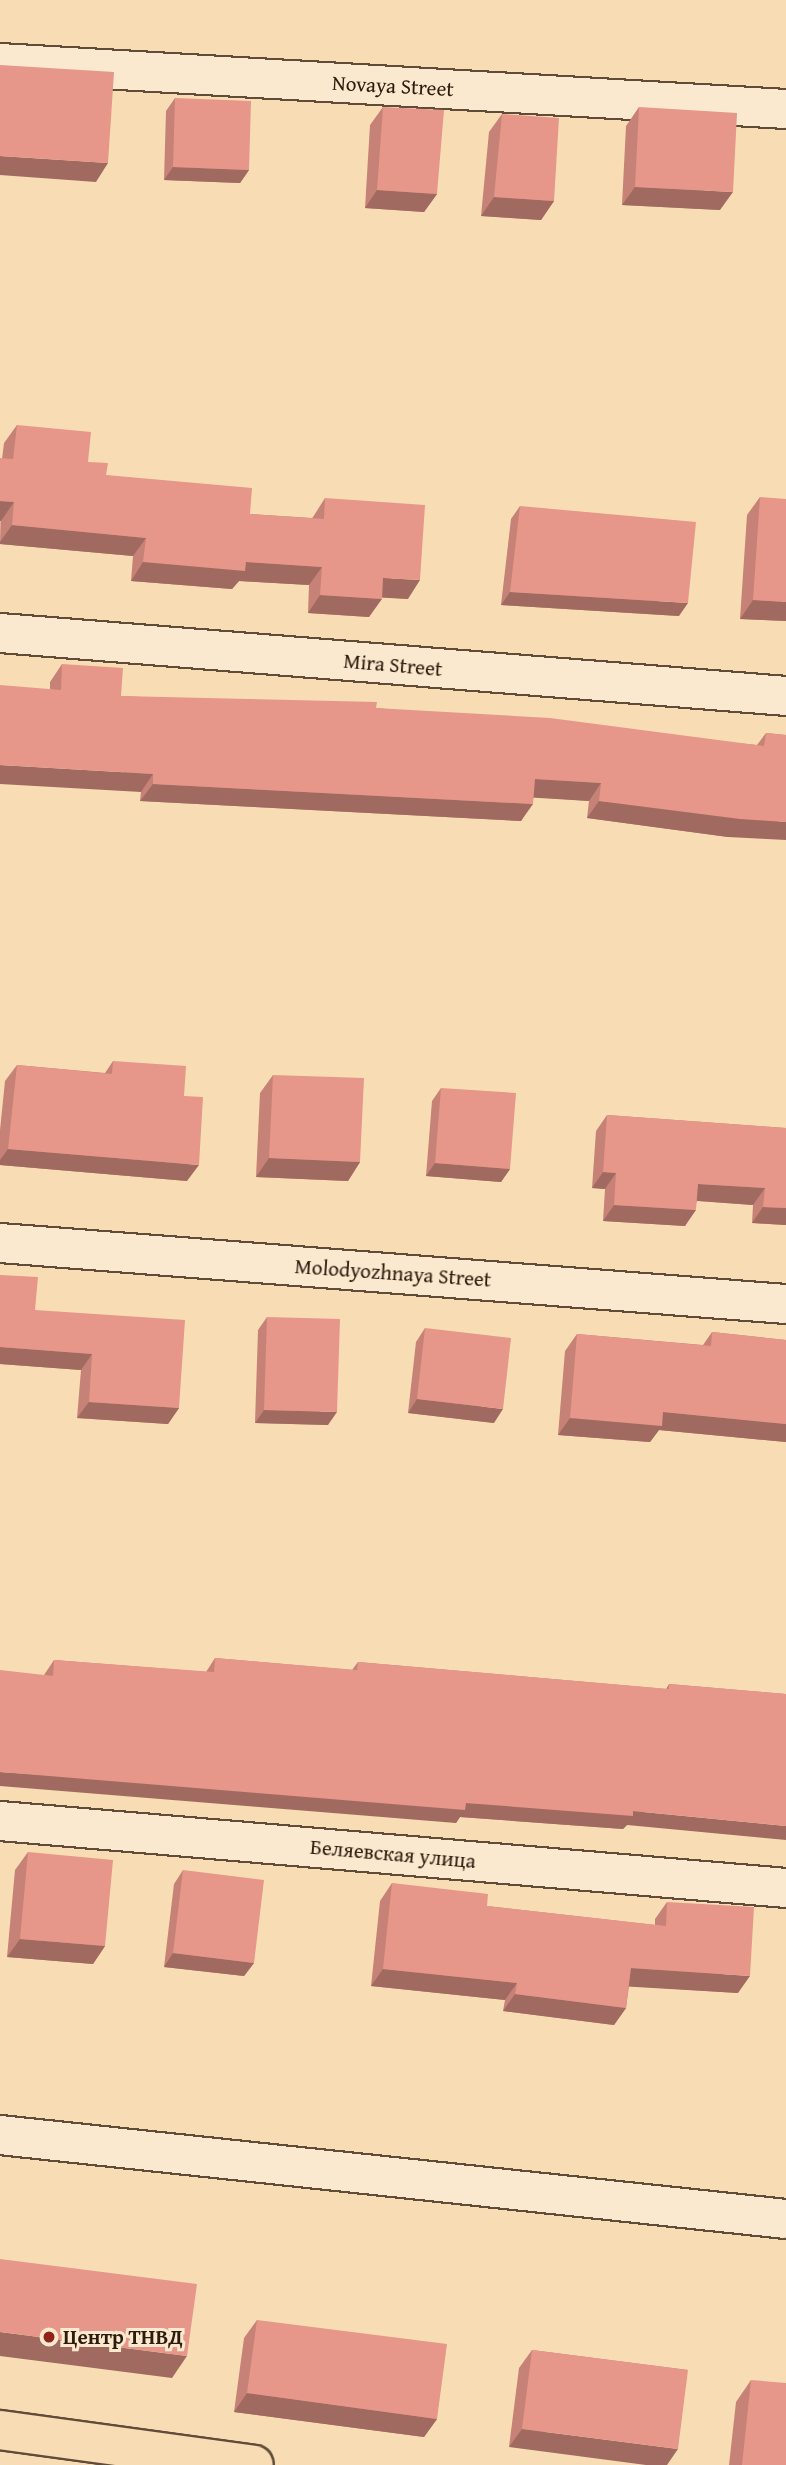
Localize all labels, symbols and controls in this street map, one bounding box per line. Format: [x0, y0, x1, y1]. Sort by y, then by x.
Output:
street label: Novaya Street [332, 70, 454, 102]
street label: Mira Street [342, 648, 444, 682]
street label: Molodyozhnaya Street [294, 1254, 492, 1292]
street label: Беляевская улица [309, 1834, 477, 1874]
place label: Центр ТНВД [63, 2324, 183, 2350]
marker: Центр ТНВД [41, 2329, 57, 2345]

